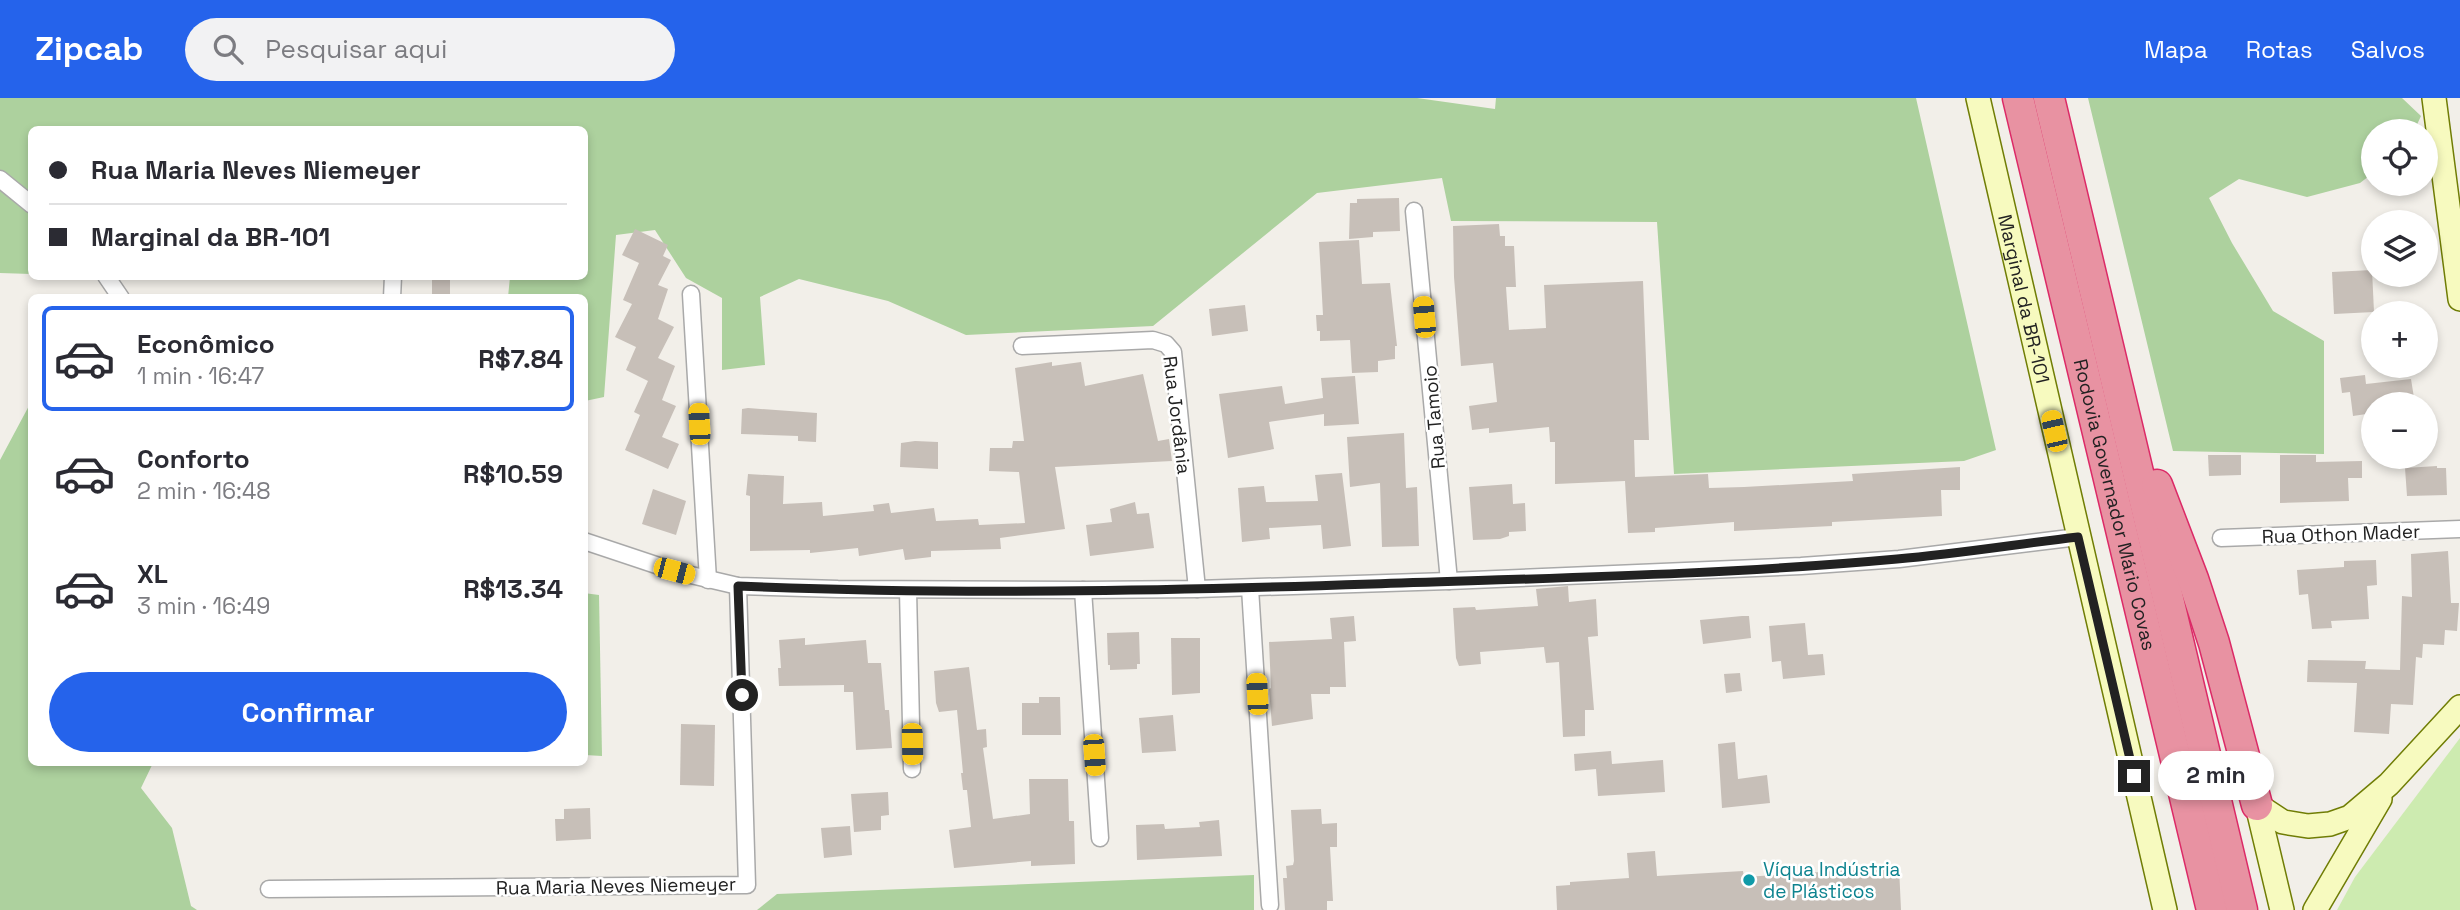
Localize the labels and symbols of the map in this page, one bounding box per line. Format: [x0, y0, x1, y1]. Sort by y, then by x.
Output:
street label: Marginal da BR-101 [1993, 212, 2056, 386]
car [1412, 295, 1437, 339]
street label: Rua Jordânia [1157, 354, 1197, 476]
street label: Rodovia Governador Mário Covas [2068, 356, 2162, 653]
street label: Rua Tamoio [1417, 364, 1451, 470]
car [688, 402, 711, 446]
car [2040, 408, 2069, 454]
street label: Rua Othon Mader [2261, 519, 2421, 549]
car [651, 555, 698, 587]
car [1246, 672, 1269, 716]
route start [726, 679, 758, 711]
car [902, 723, 923, 765]
car [1083, 733, 1106, 777]
callout: 2 min [2158, 752, 2274, 800]
route end [2118, 760, 2150, 792]
place label: Víqua Indústria de Plásticos [1763, 857, 1901, 904]
street label: Rua Maria Neves Niemeyer [496, 871, 736, 901]
marker: Víqua Indústria de Plásticos [1741, 872, 1757, 888]

